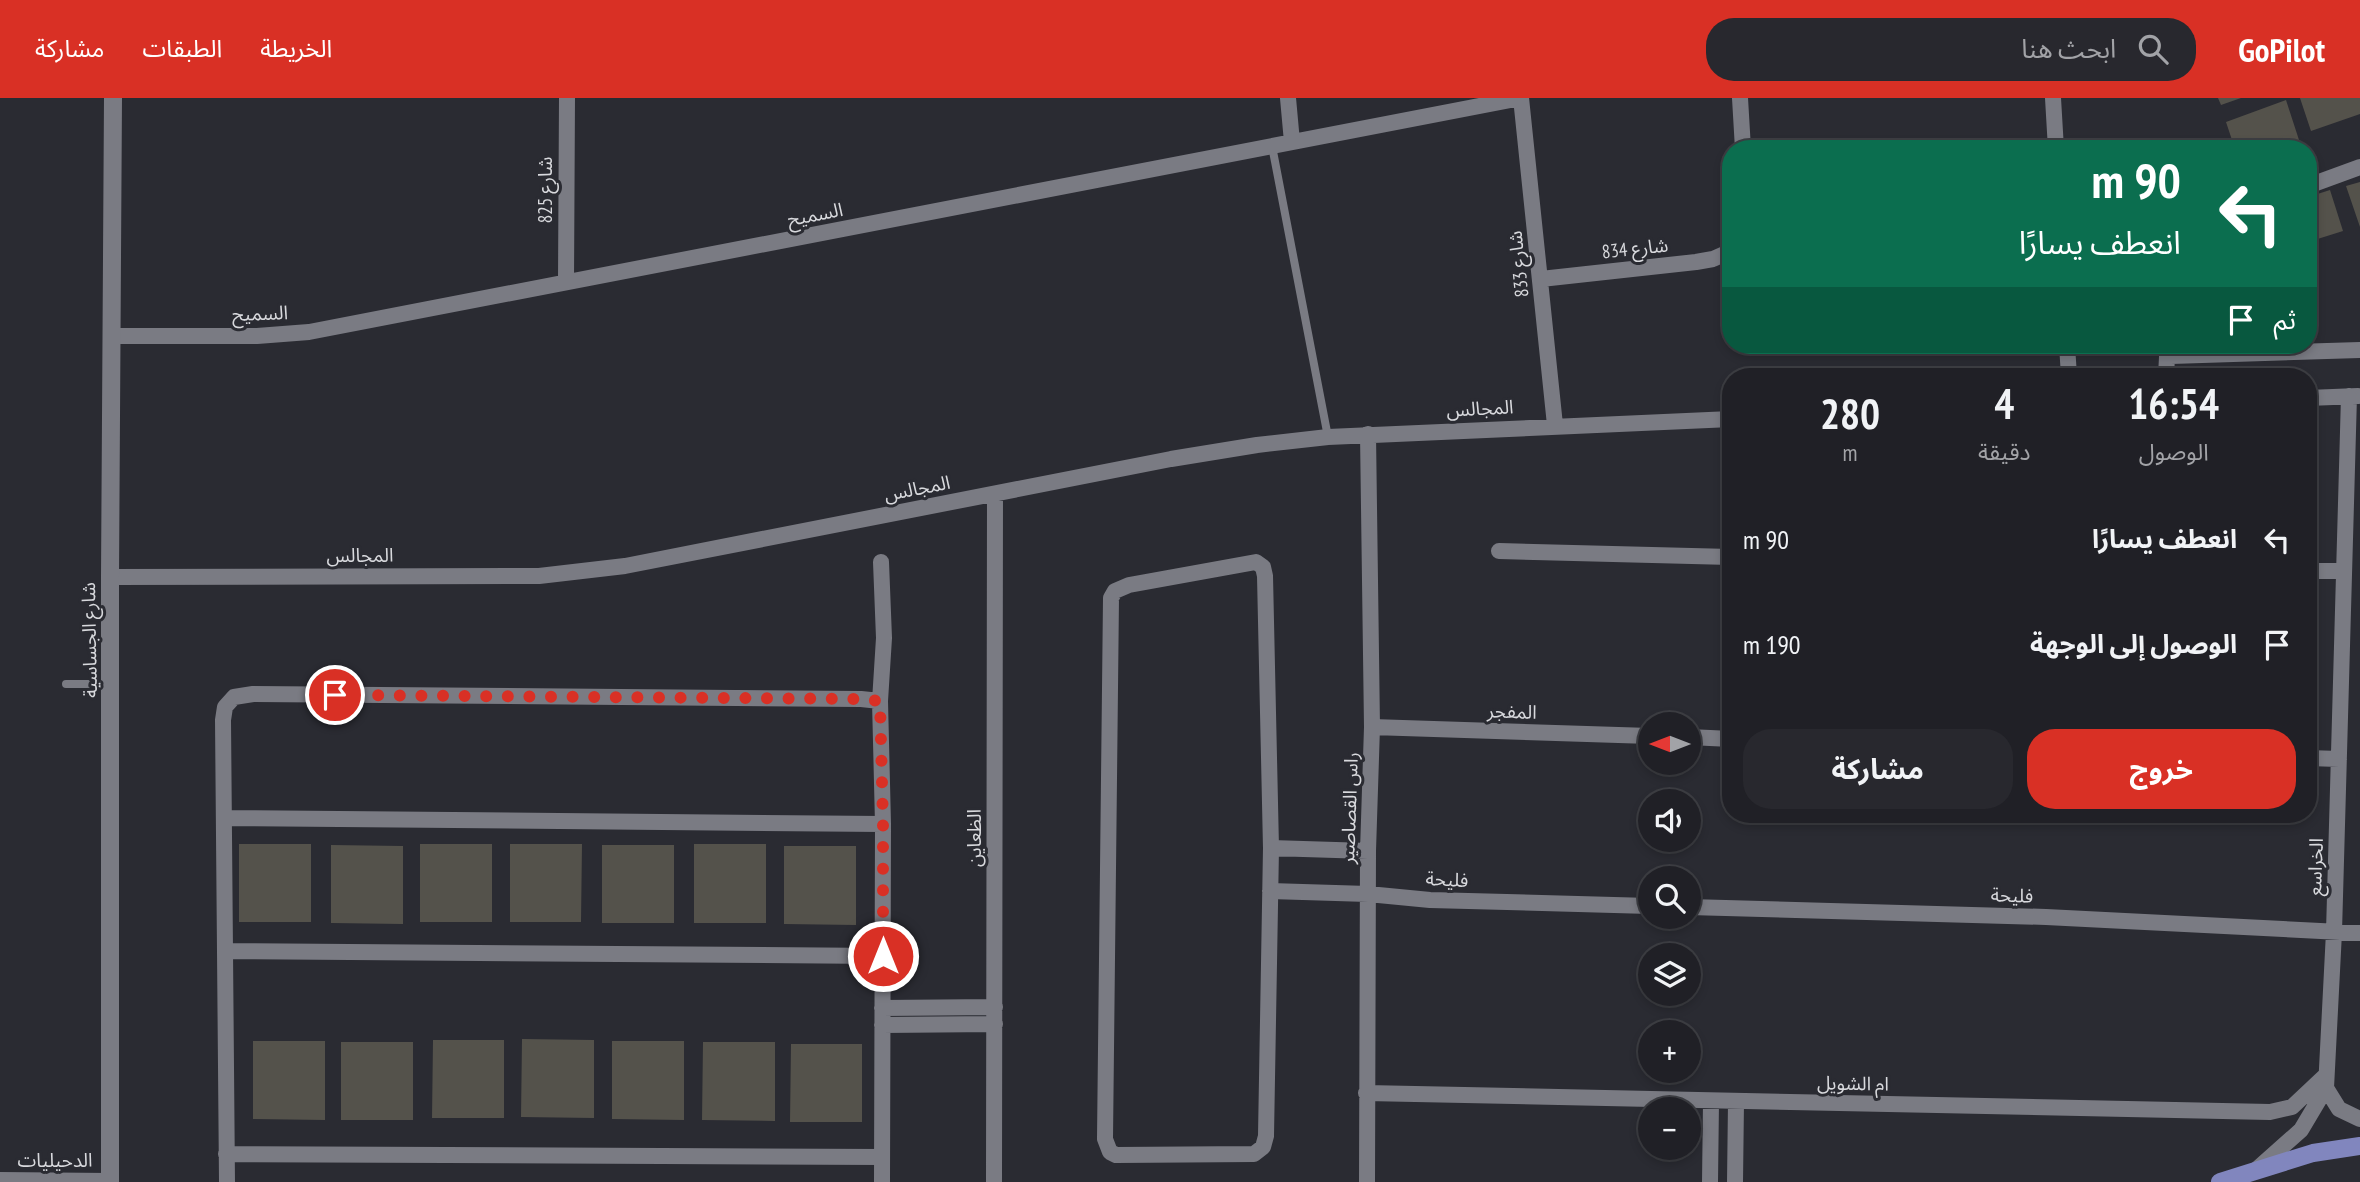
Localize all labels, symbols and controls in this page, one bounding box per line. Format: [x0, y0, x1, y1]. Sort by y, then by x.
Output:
search box [1706, 18, 2196, 81]
text: GoPilot [2238, 28, 2325, 71]
icon: search [2134, 30, 2172, 68]
text: ابحث هنا [2021, 32, 2116, 65]
text: مشاركة [35, 33, 104, 64]
text: الطبقات [142, 33, 222, 64]
text: الخريطة [260, 33, 332, 64]
text: 90 m [2092, 148, 2181, 212]
street label: شارع 825 [533, 157, 559, 223]
icon: left [2205, 168, 2296, 259]
street label: السميح [785, 197, 845, 234]
text: انعطف يسارًا [2019, 221, 2181, 263]
street label: شارع 833 [1503, 229, 1535, 298]
street label: شارع 834 [1601, 233, 1670, 265]
street label: السميح [232, 300, 289, 329]
icon: arrive [2222, 301, 2260, 339]
text: ثم [2274, 303, 2296, 336]
text: 4 [1994, 376, 2014, 431]
text: 16:54 [2128, 376, 2219, 431]
text: 280 [1820, 386, 1880, 441]
street label: المجالس [1446, 394, 1514, 422]
text: دقيقة [1978, 437, 2030, 466]
text: الوصول [2139, 437, 2209, 466]
text: m [1843, 438, 1857, 467]
street label: المجالس [882, 470, 952, 506]
icon: left [2258, 521, 2296, 559]
text: انعطف يسارًا [2092, 522, 2237, 555]
text: 90 m [1743, 523, 1789, 556]
street label: المجالس [326, 543, 394, 567]
street label: شارع الجساسية [76, 582, 104, 698]
icon: arrive [2258, 626, 2296, 664]
text: الوصول إلى الوجهة [2030, 627, 2237, 660]
text: 190 m [1743, 628, 1801, 661]
pin [305, 665, 365, 725]
icon: arrive [316, 676, 354, 714]
street label: المفجر [1486, 698, 1537, 724]
north arrow [1638, 712, 1701, 775]
map controls [1638, 712, 1701, 1160]
button: مشاركة [1743, 729, 2013, 809]
button: خروج [2027, 729, 2296, 809]
street label: راس القصاصير [1335, 752, 1363, 865]
button: sound [1638, 789, 1701, 852]
street label: الظعاين [962, 809, 986, 867]
street label: الخراسع [2302, 838, 2331, 897]
street label: فليحة [1425, 866, 1469, 892]
button: search [1638, 866, 1701, 929]
street label: فليحة [1990, 882, 2034, 908]
position arrow [846, 919, 920, 993]
button: layers [1638, 943, 1701, 1006]
button: + [1638, 1020, 1701, 1083]
street label: ام الشويل [1817, 1070, 1889, 1099]
button: − [1638, 1097, 1701, 1160]
street label: الدحيليات [17, 1148, 93, 1172]

